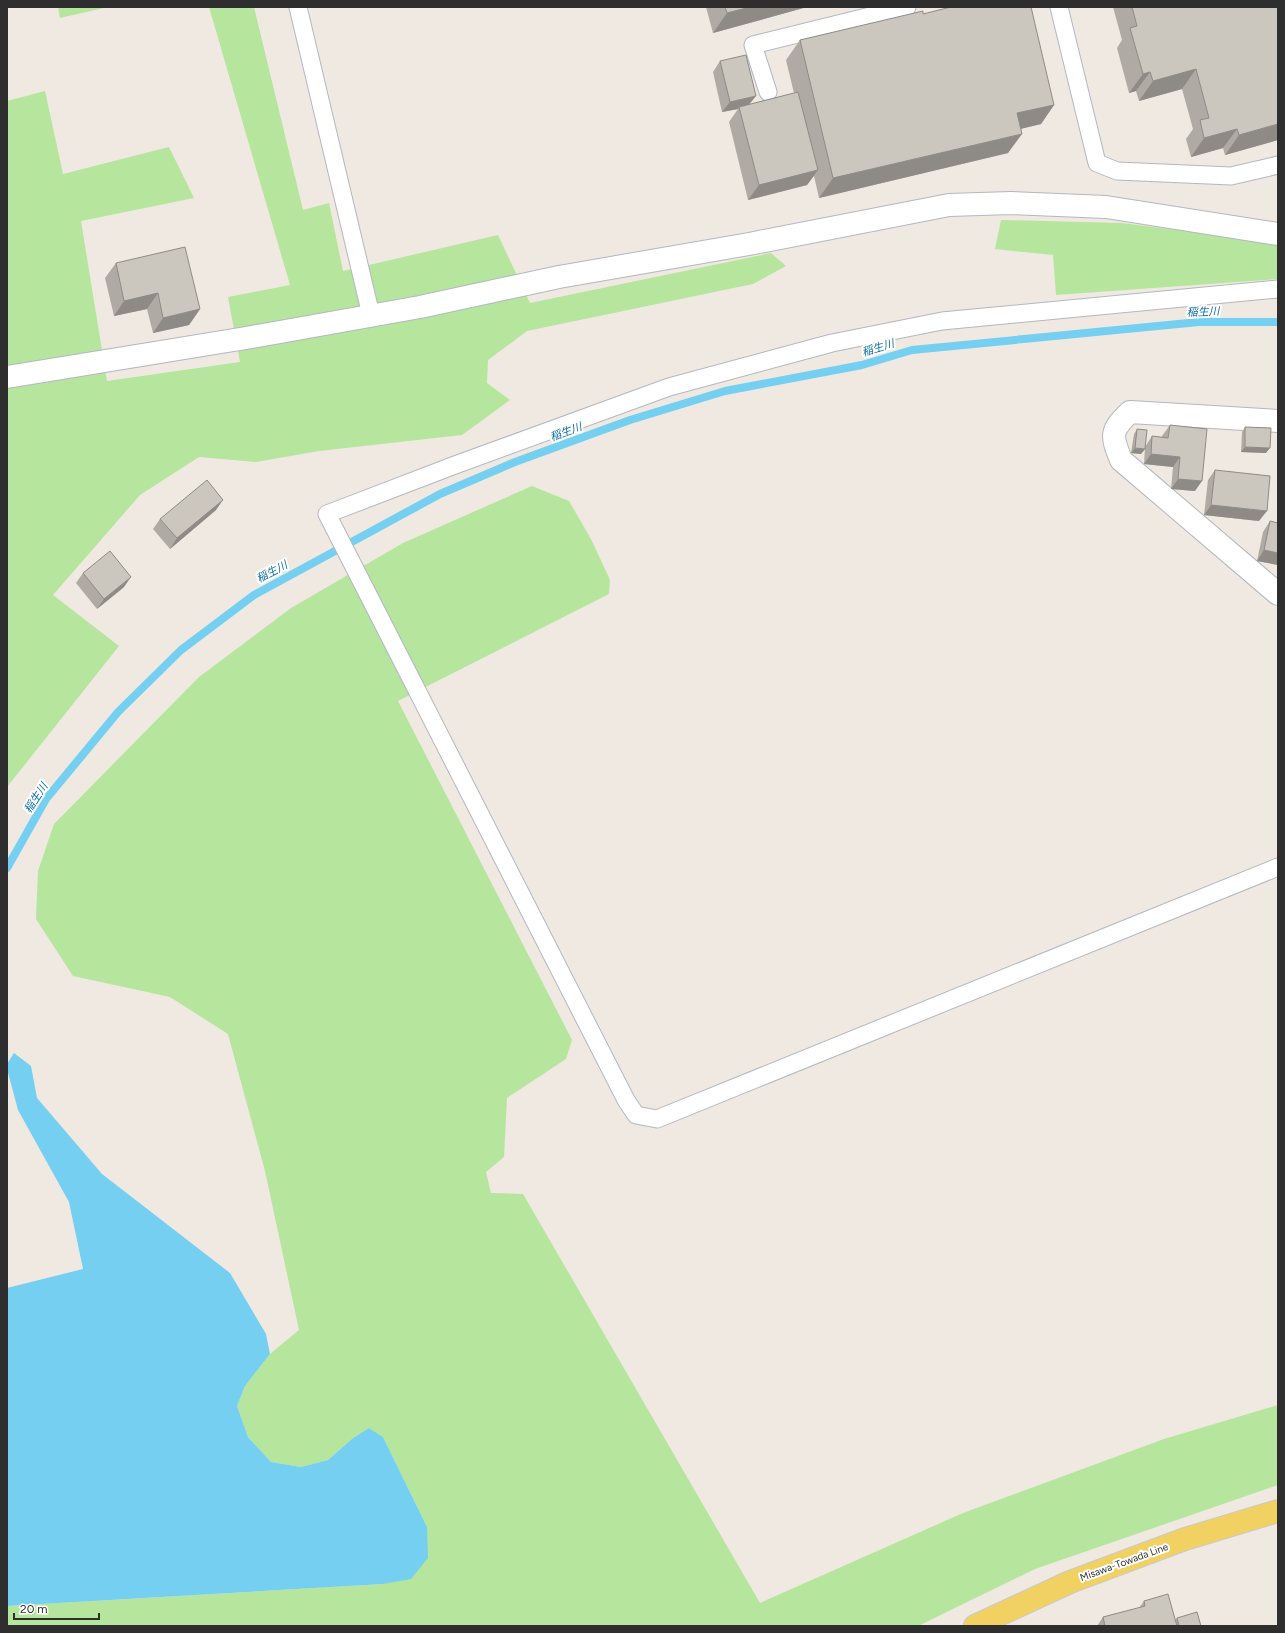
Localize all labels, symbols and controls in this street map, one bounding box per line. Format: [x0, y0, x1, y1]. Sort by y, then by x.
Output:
water label: 稲生川 [1186, 305, 1221, 319]
water label: 稲生川 [860, 337, 897, 359]
water label: 稲生川 [548, 420, 585, 444]
water label: 稲生川 [254, 558, 291, 585]
water label: 稲生川 [22, 780, 51, 815]
street label: Misawa-Towada Line [1078, 1540, 1170, 1584]
scale bar [14, 1595, 99, 1621]
text: 20 m [20, 1602, 48, 1616]

